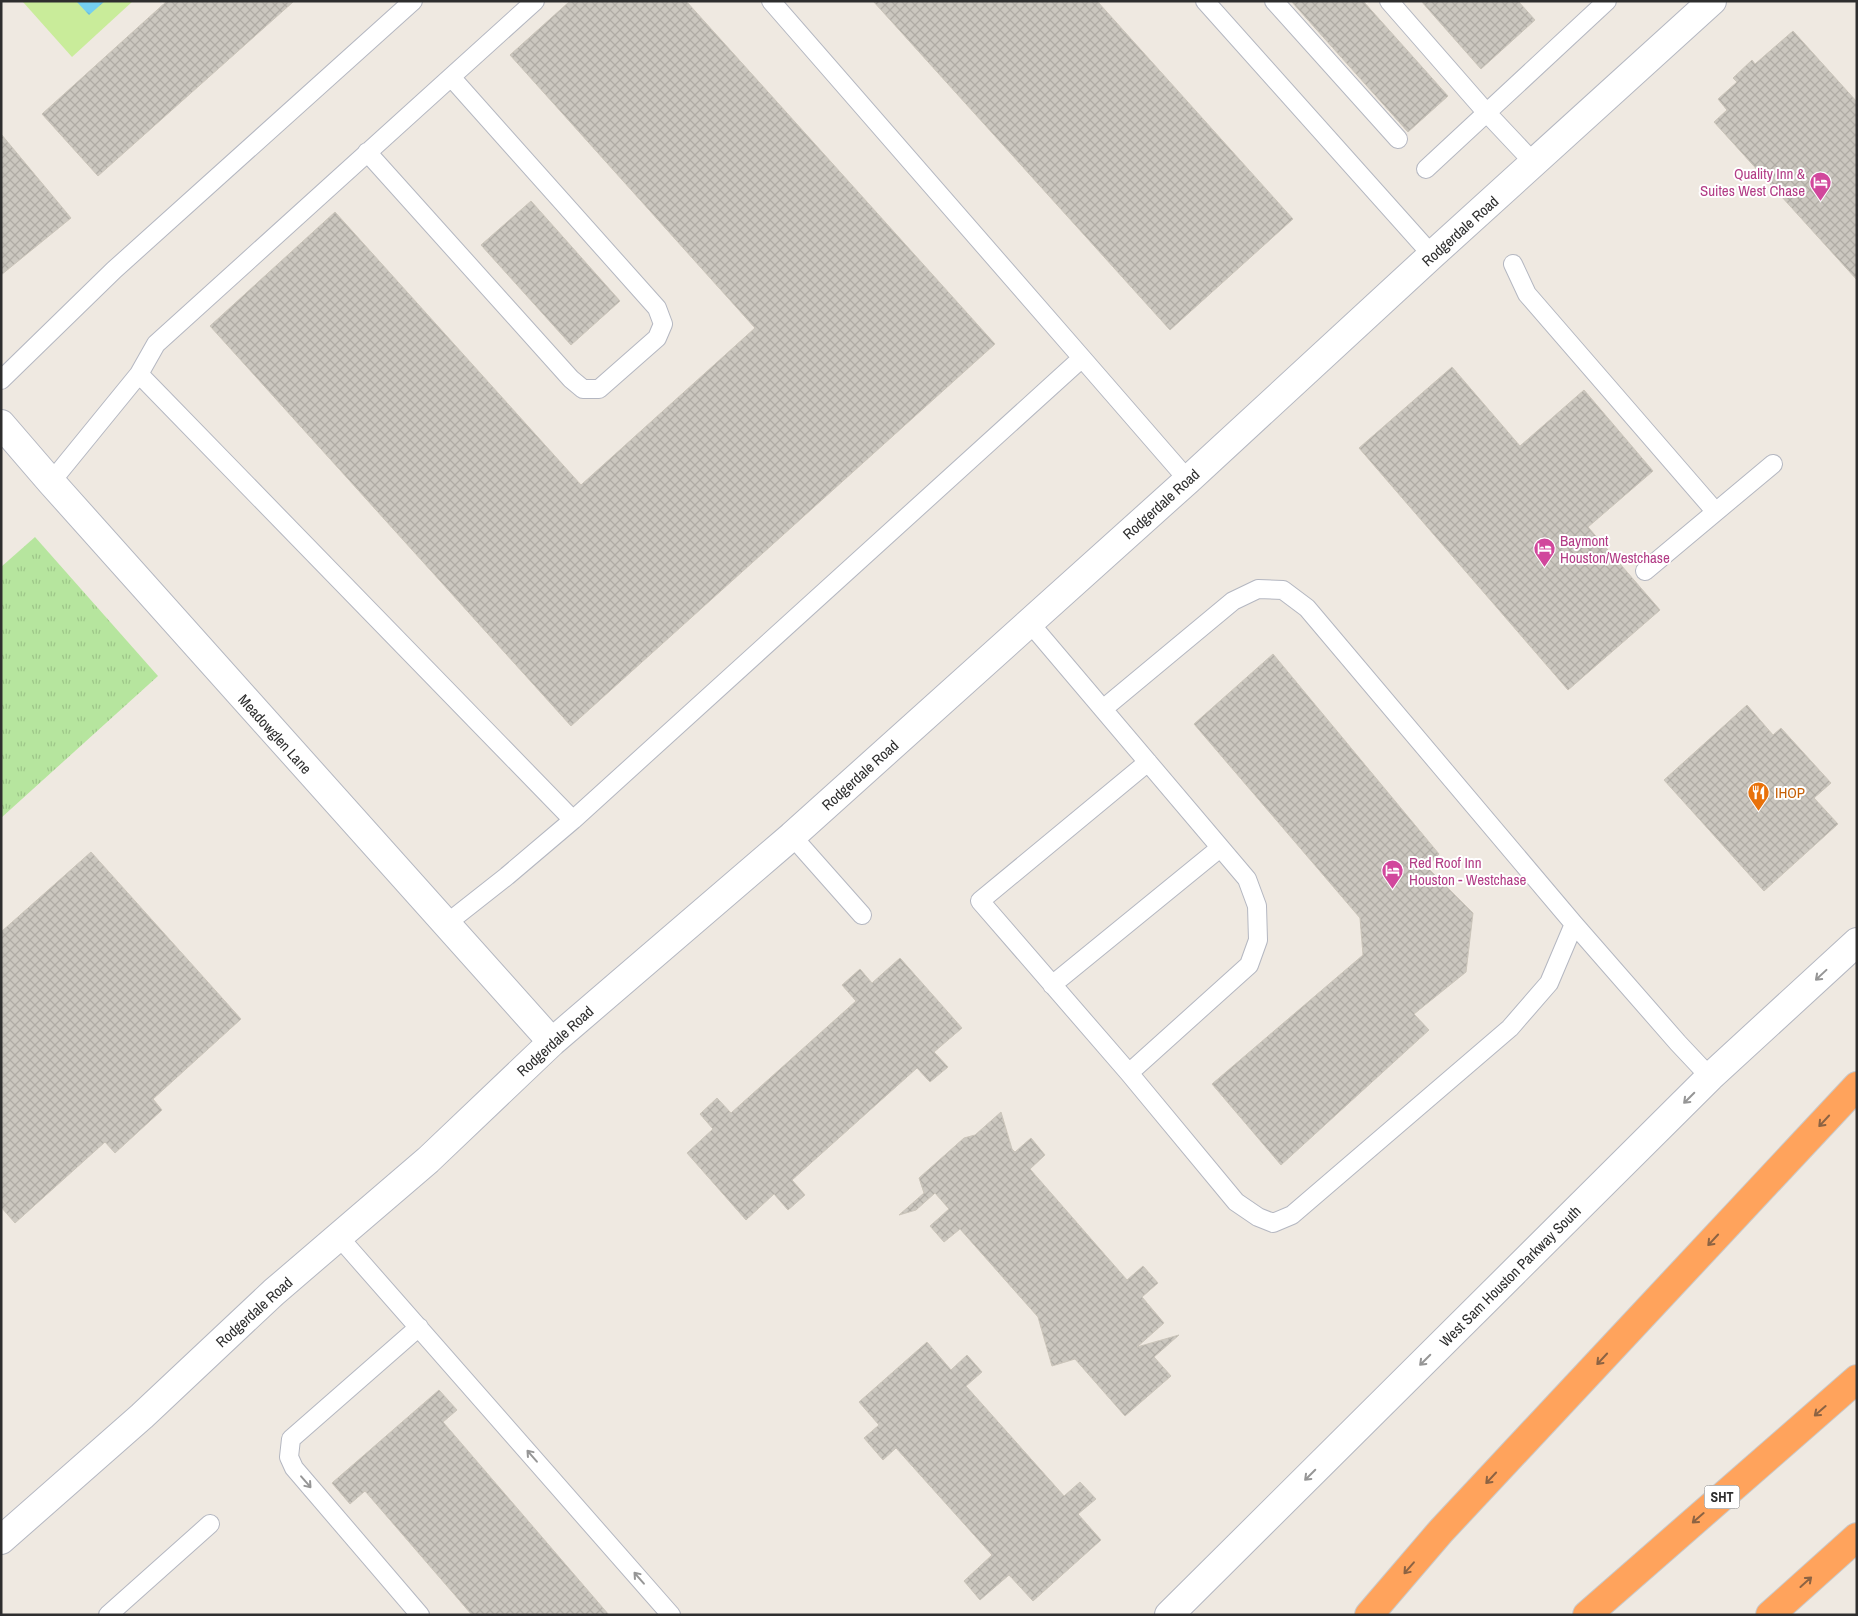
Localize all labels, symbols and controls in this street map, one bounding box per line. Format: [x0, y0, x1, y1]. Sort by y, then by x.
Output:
place label: Quality Inn & Suites West Chase [1700, 163, 1806, 201]
hotel icon: Quality Inn & Suites West Chase [1809, 170, 1833, 201]
street label: Rodgerdale Road [1417, 191, 1503, 271]
street label: Rodgerdale Road [1118, 464, 1204, 544]
place label: Baymont Houston/Westchase [1560, 530, 1670, 568]
hotel icon: Baymont Houston/Westchase [1532, 537, 1556, 568]
street label: Meadowglen Lane [234, 690, 317, 778]
street label: Rodgerdale Road [817, 735, 903, 815]
restaurant icon: IHOP [1747, 780, 1771, 811]
place label: IHOP [1775, 782, 1805, 803]
place label: Red Roof Inn Houston - Westchase [1409, 852, 1527, 890]
hotel icon: Red Roof Inn Houston - Westchase [1381, 859, 1405, 890]
one-way arrow [1815, 969, 1827, 981]
street label: Rodgerdale Road [512, 1001, 598, 1081]
one-way arrow [1683, 1092, 1696, 1104]
one-way arrow [1818, 1115, 1829, 1128]
street label: West Sam Houston Parkway South [1435, 1201, 1585, 1351]
one-way arrow [1707, 1234, 1719, 1246]
street label: Rodgerdale Road [211, 1272, 297, 1352]
one-way arrow [1596, 1352, 1608, 1365]
one-way arrow [1419, 1354, 1431, 1366]
one-way arrow [1814, 1405, 1827, 1416]
one-way arrow [526, 1449, 538, 1462]
one-way arrow [1303, 1469, 1316, 1481]
one-way arrow [1485, 1471, 1497, 1484]
one-way arrow [300, 1475, 311, 1488]
road number: SHT [1704, 1485, 1740, 1508]
one-way arrow [1691, 1512, 1704, 1523]
one-way arrow [1403, 1562, 1415, 1575]
one-way arrow [633, 1572, 645, 1585]
one-way arrow [1799, 1577, 1812, 1588]

